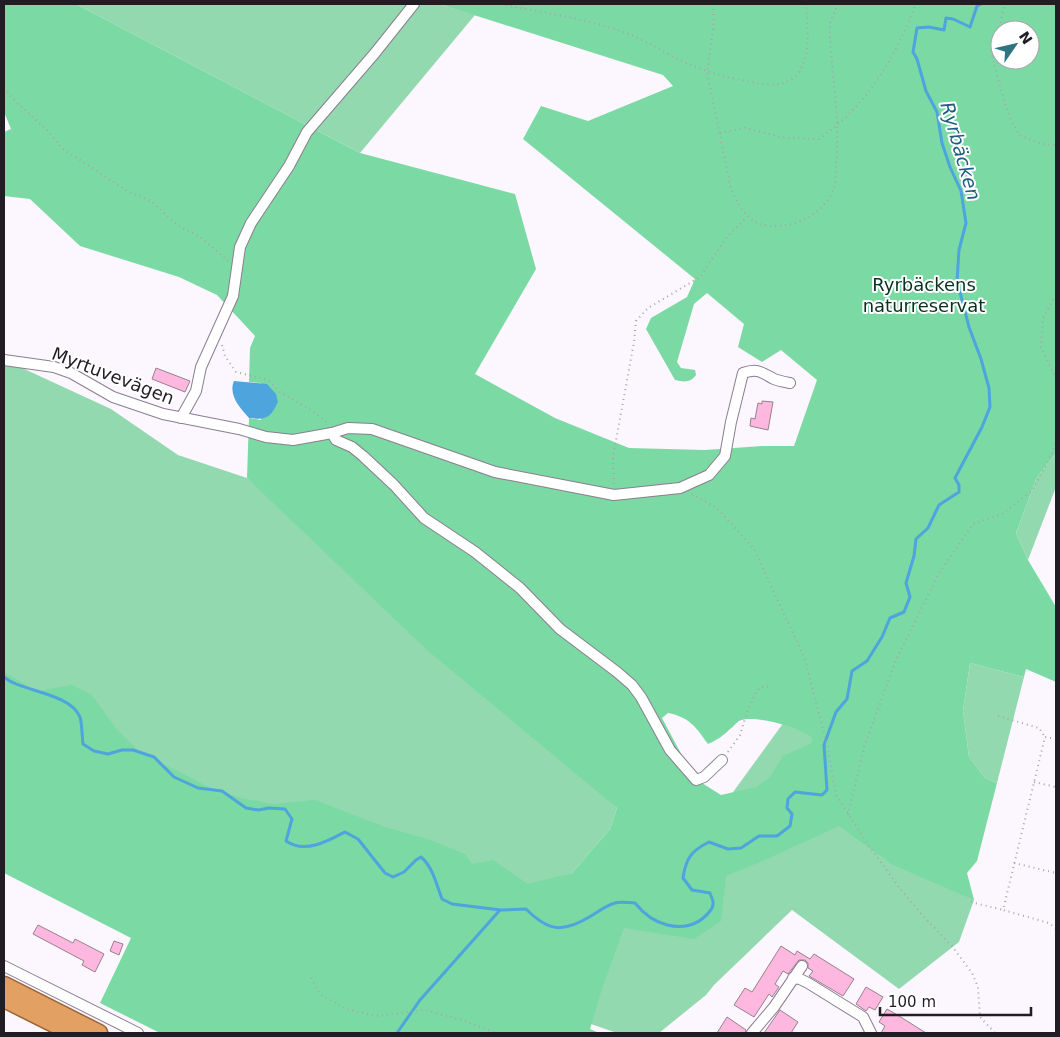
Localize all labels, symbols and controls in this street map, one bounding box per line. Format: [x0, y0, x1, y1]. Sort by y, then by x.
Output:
north arrow [990, 20, 1040, 70]
text: N [1016, 28, 1036, 47]
water label: Ryrbäcken [936, 99, 986, 203]
park label: Ryrbäckens naturreservat [863, 274, 985, 316]
street label: Myrtuvevägen [49, 343, 177, 409]
scale bar [880, 984, 1031, 1016]
text: 100 m [888, 993, 936, 1011]

